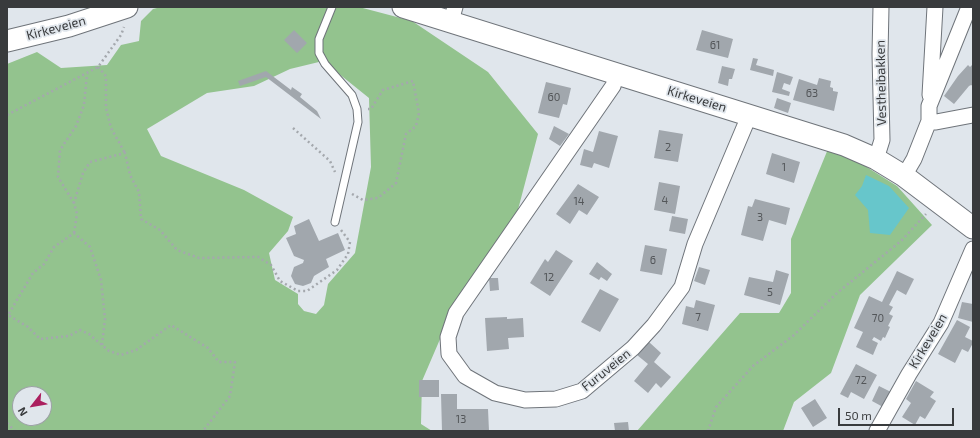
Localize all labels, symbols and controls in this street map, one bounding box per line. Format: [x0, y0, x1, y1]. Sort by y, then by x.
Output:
street label: Kirkeveien [25, 13, 87, 43]
house number: 61 [710, 38, 720, 52]
street label: Vestheibakken [872, 40, 890, 126]
street label: Kirkeveien [666, 83, 728, 115]
house number: 63 [806, 86, 818, 100]
house number: 60 [548, 90, 560, 104]
house number: 2 [665, 140, 671, 154]
house number: 1 [782, 160, 786, 174]
house number: 4 [662, 193, 668, 207]
house number: 14 [573, 194, 585, 208]
house number: 3 [757, 210, 763, 224]
house number: 6 [650, 253, 656, 267]
house number: 12 [544, 270, 554, 284]
house number: 5 [767, 285, 773, 299]
house number: 7 [695, 310, 701, 324]
house number: 70 [872, 311, 884, 325]
street label: Kirkeveien [906, 311, 950, 371]
street label: Furuveien [578, 346, 634, 394]
house number: 72 [855, 373, 867, 387]
north arrow [12, 386, 52, 426]
scale bar [840, 400, 956, 426]
text: N [15, 405, 30, 419]
text: 50 m [845, 408, 872, 422]
house number: 13 [456, 412, 466, 426]

